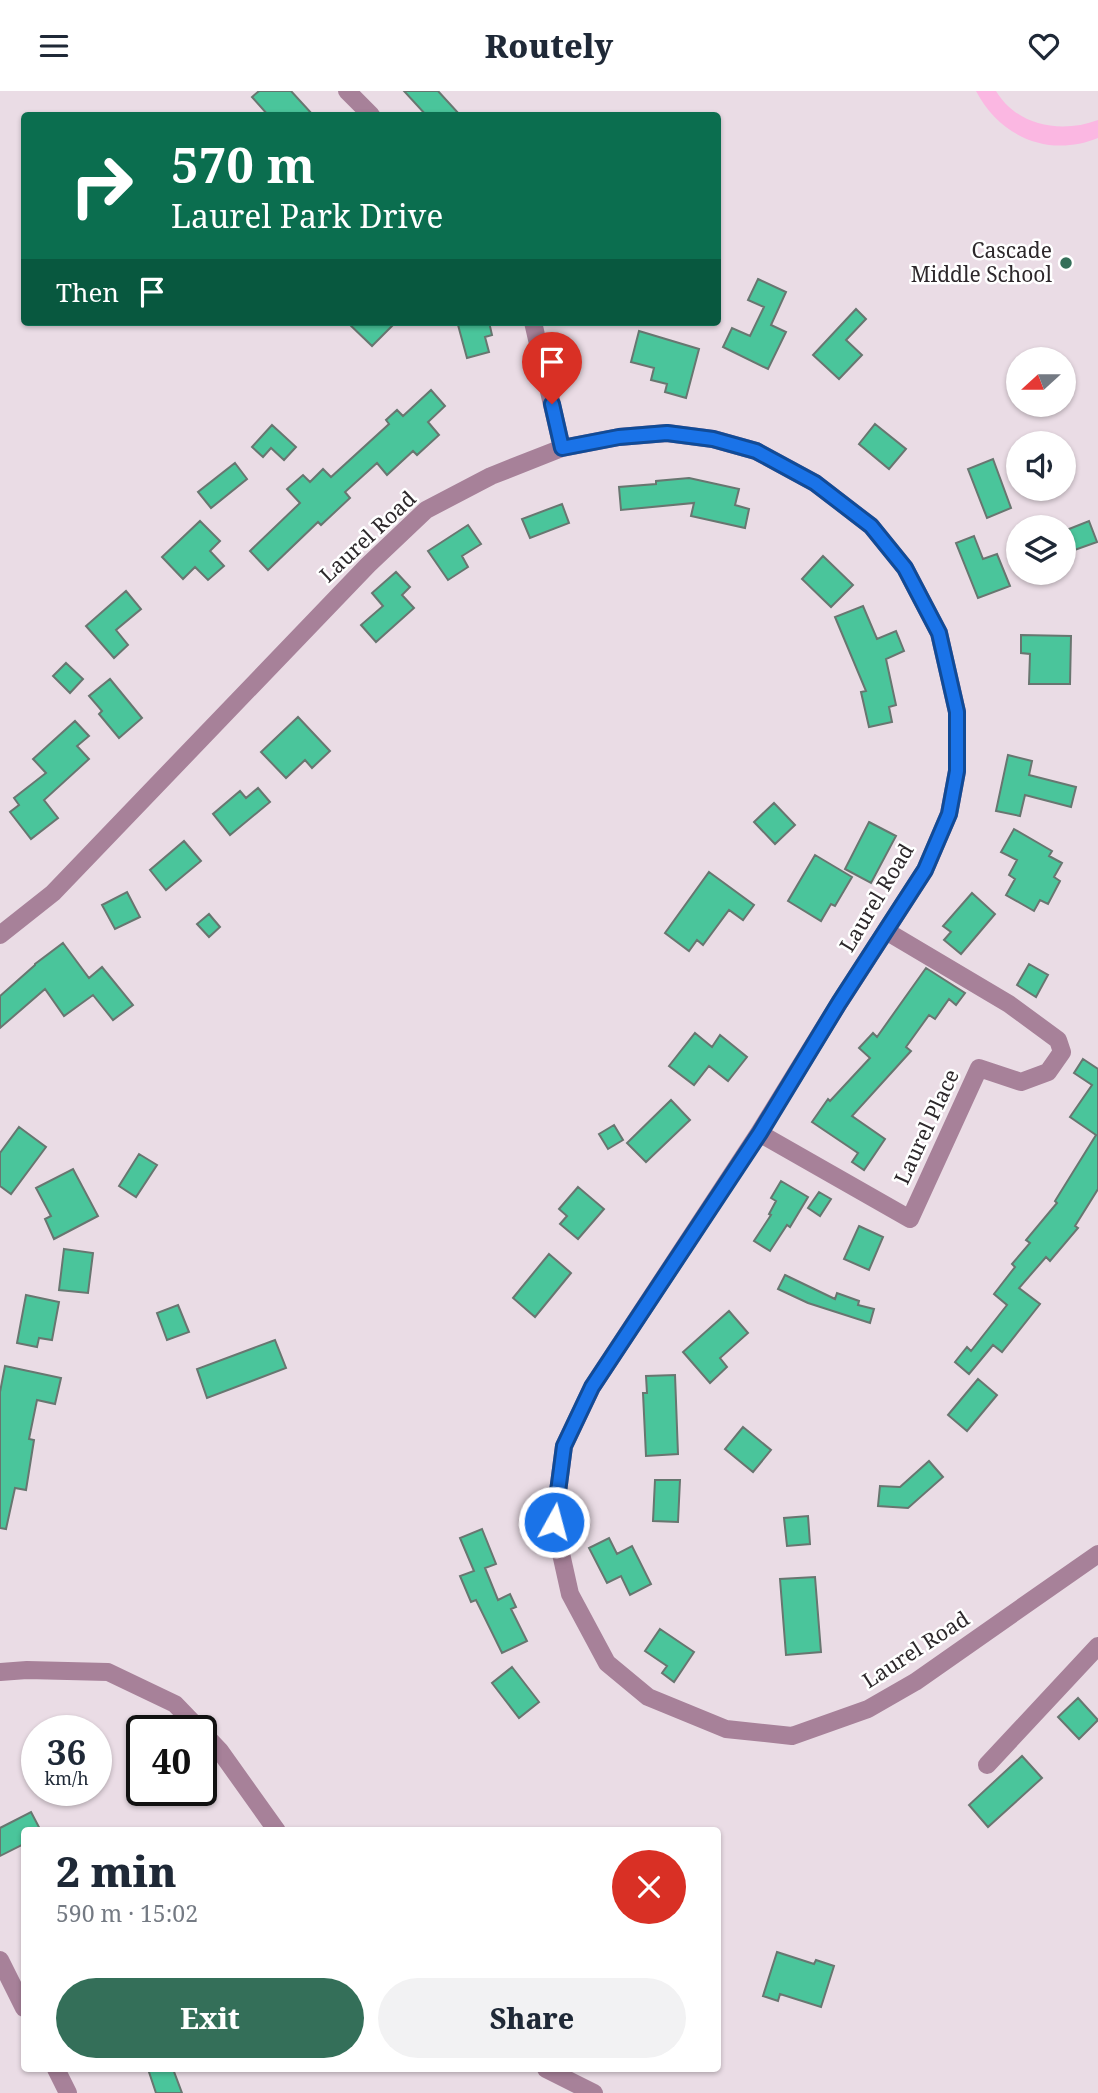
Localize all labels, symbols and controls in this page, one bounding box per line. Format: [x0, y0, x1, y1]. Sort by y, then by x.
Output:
text: Routely [485, 24, 613, 67]
icon: menu [35, 27, 73, 65]
icon: heart [1025, 27, 1063, 65]
text: 570 m [171, 131, 315, 197]
icon: right [56, 140, 147, 231]
text: Laurel Park Drive [171, 194, 443, 237]
place label: Cascade Middle School [911, 236, 1052, 288]
marker: Cascade Middle School [1058, 255, 1074, 271]
icon: arrive [133, 273, 171, 311]
text: Then [56, 274, 119, 310]
pin [522, 332, 582, 404]
icon: arrive [533, 343, 571, 381]
north arrow [1006, 347, 1076, 417]
map controls [1006, 347, 1076, 585]
button: sound [1006, 431, 1076, 501]
street label: Laurel Road [313, 484, 422, 588]
button: layers [1006, 515, 1076, 585]
street label: Laurel Road [833, 838, 920, 957]
street label: Laurel Place [887, 1065, 965, 1189]
position arrow [517, 1485, 591, 1559]
street label: Laurel Road [857, 1604, 974, 1694]
speed limit sign: 40 [126, 1715, 217, 1806]
text: 36 [47, 1728, 86, 1775]
text: km/h [44, 1766, 89, 1790]
text: 2 min [56, 1842, 177, 1899]
button: close [612, 1850, 686, 1924]
text: 590 m · 15:02 [56, 1897, 198, 1929]
button: Exit [56, 1978, 364, 2058]
button: Share [378, 1978, 686, 2058]

